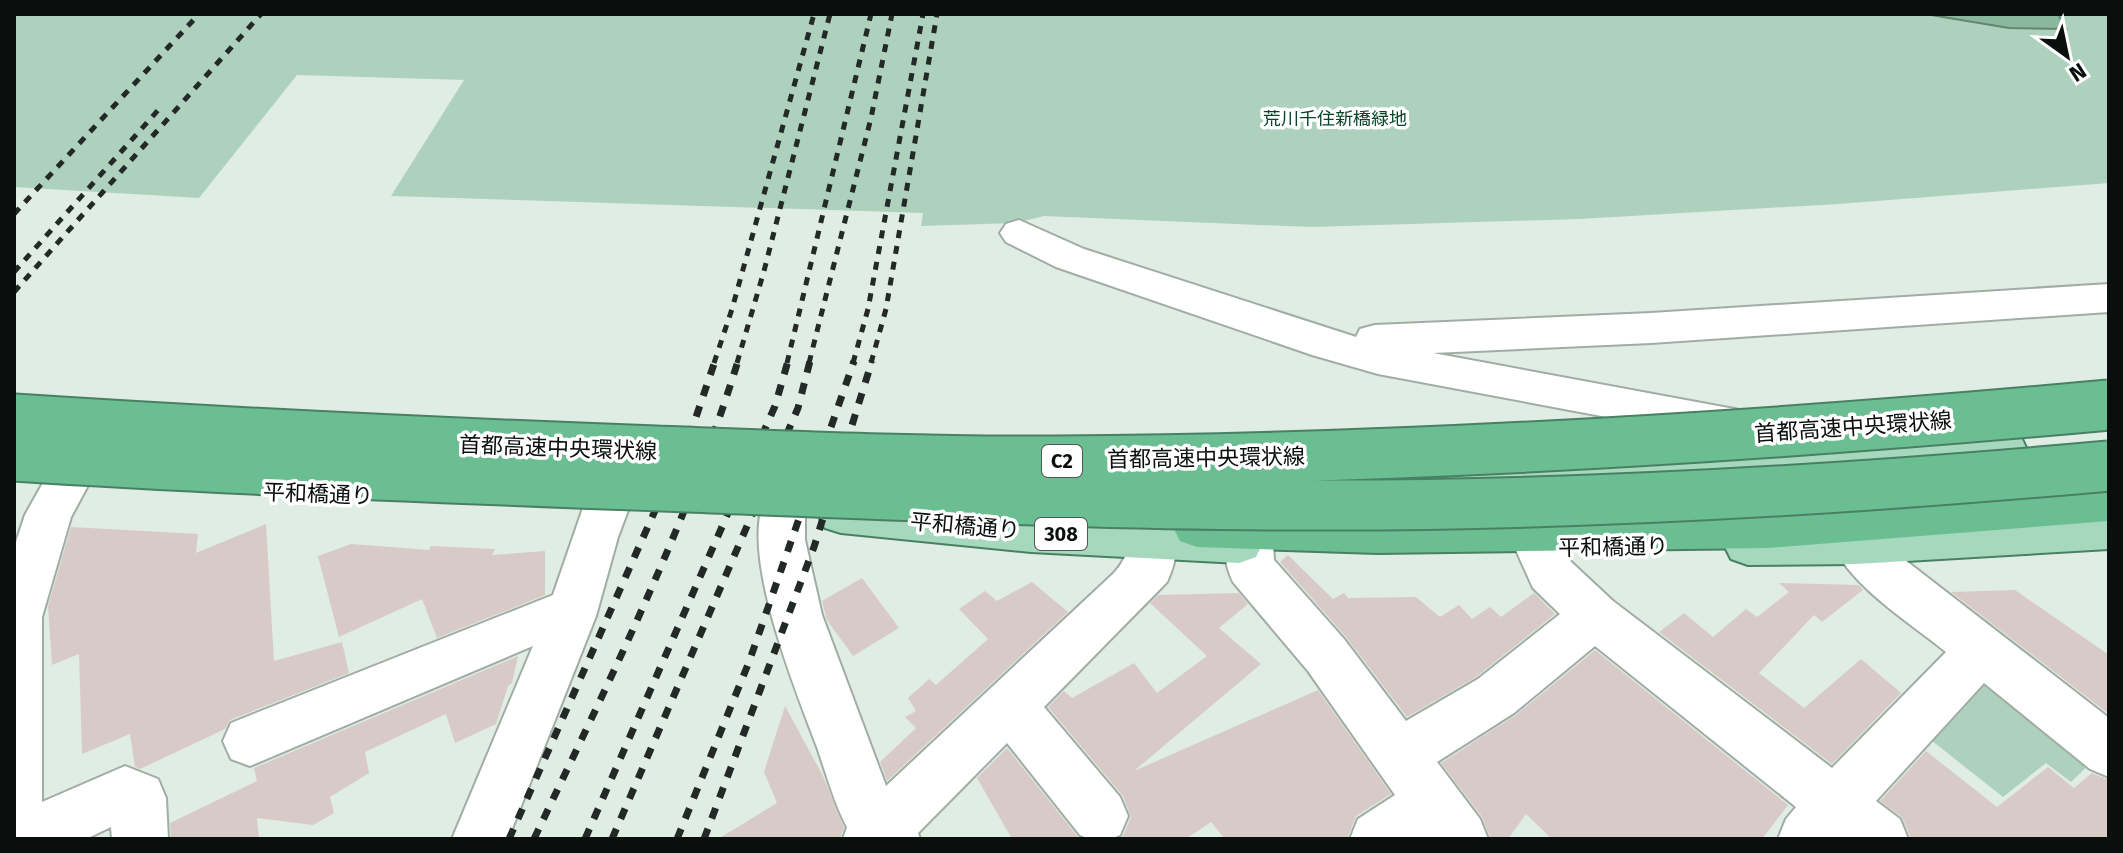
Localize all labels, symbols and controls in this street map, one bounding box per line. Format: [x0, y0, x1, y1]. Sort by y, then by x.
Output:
north arrow [2027, 16, 2107, 96]
text: N [2064, 57, 2091, 88]
park label: 荒川千住新橋緑地 [1263, 108, 1407, 130]
street label: 首都高速中央環状線 [1753, 407, 1953, 447]
street label: 首都高速中央環状線 [459, 431, 657, 465]
street label: 首都高速中央環状線 [1107, 443, 1305, 473]
road number: C2 [1042, 445, 1082, 477]
street label: 平和橋通り [263, 479, 373, 509]
street label: 平和橋通り [909, 508, 1021, 544]
road number: 308 [1035, 518, 1087, 550]
street label: 平和橋通り [1558, 533, 1668, 561]

